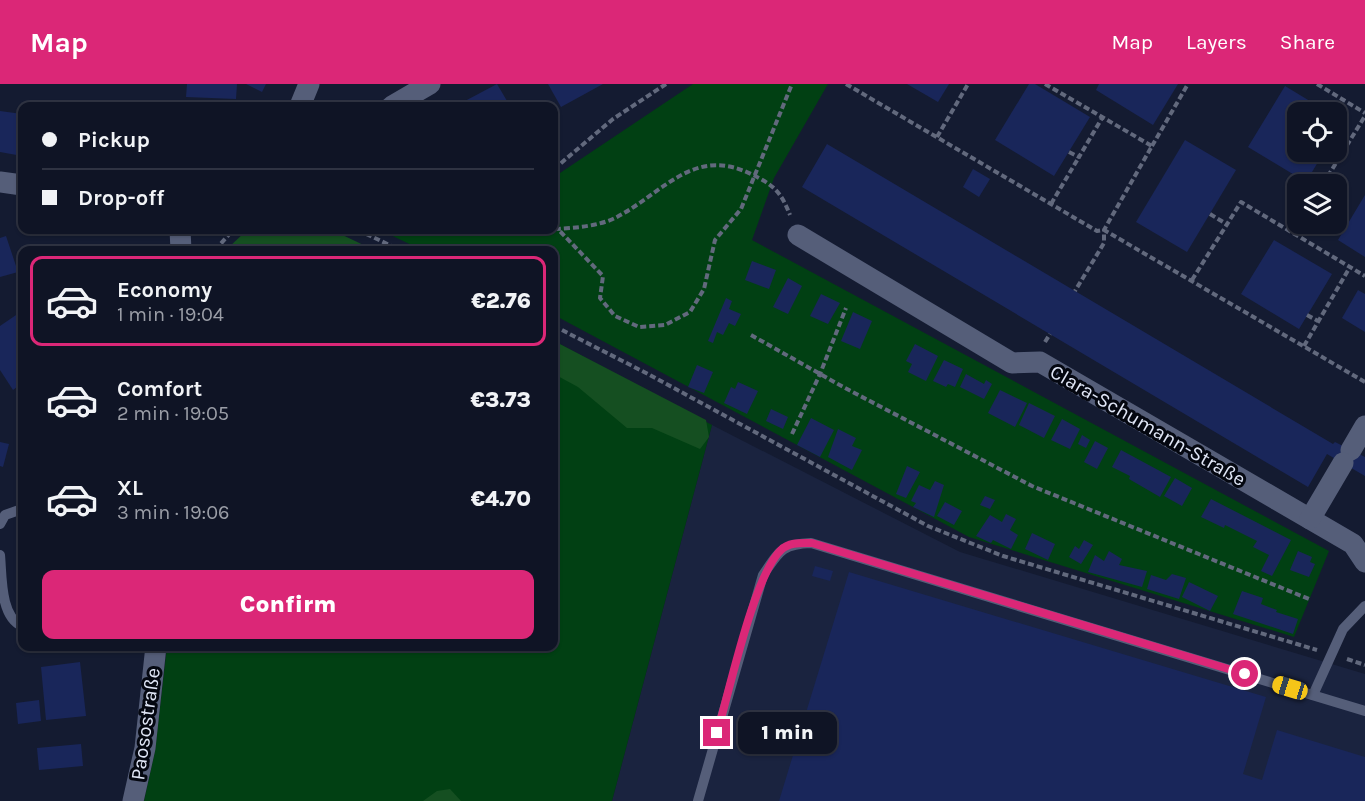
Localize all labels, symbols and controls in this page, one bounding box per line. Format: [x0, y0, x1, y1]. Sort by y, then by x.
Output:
text: Map [30, 26, 88, 59]
text: Map [1111, 30, 1153, 54]
text: Layers [1186, 30, 1247, 54]
text: Share [1280, 30, 1335, 54]
map controls [1287, 102, 1347, 234]
button: locate [1287, 102, 1347, 162]
text: Pickup [78, 127, 150, 153]
button: layers [1287, 174, 1347, 234]
text: Drop-off [78, 185, 164, 211]
icon: car [45, 274, 99, 328]
text: Economy [117, 277, 212, 303]
text: €2.76 [471, 288, 531, 314]
text: 1 min · 19:04 [117, 303, 224, 326]
street label: Clara-Schumann-Straße [1046, 360, 1250, 491]
icon: car [45, 373, 99, 427]
text: Comfort [117, 376, 202, 402]
text: €3.73 [471, 387, 531, 413]
text: 2 min · 19:05 [117, 402, 229, 425]
icon: car [45, 472, 99, 526]
text: XL [117, 475, 143, 501]
text: €4.70 [471, 486, 531, 512]
text: 3 min · 19:06 [117, 501, 230, 524]
button: Confirm [42, 570, 534, 639]
route start [1231, 660, 1258, 687]
street label: Paosostraße [126, 666, 165, 782]
car [1270, 674, 1310, 702]
callout: 1 min [738, 712, 837, 754]
route end [703, 719, 730, 746]
text: 1 min [761, 721, 814, 744]

